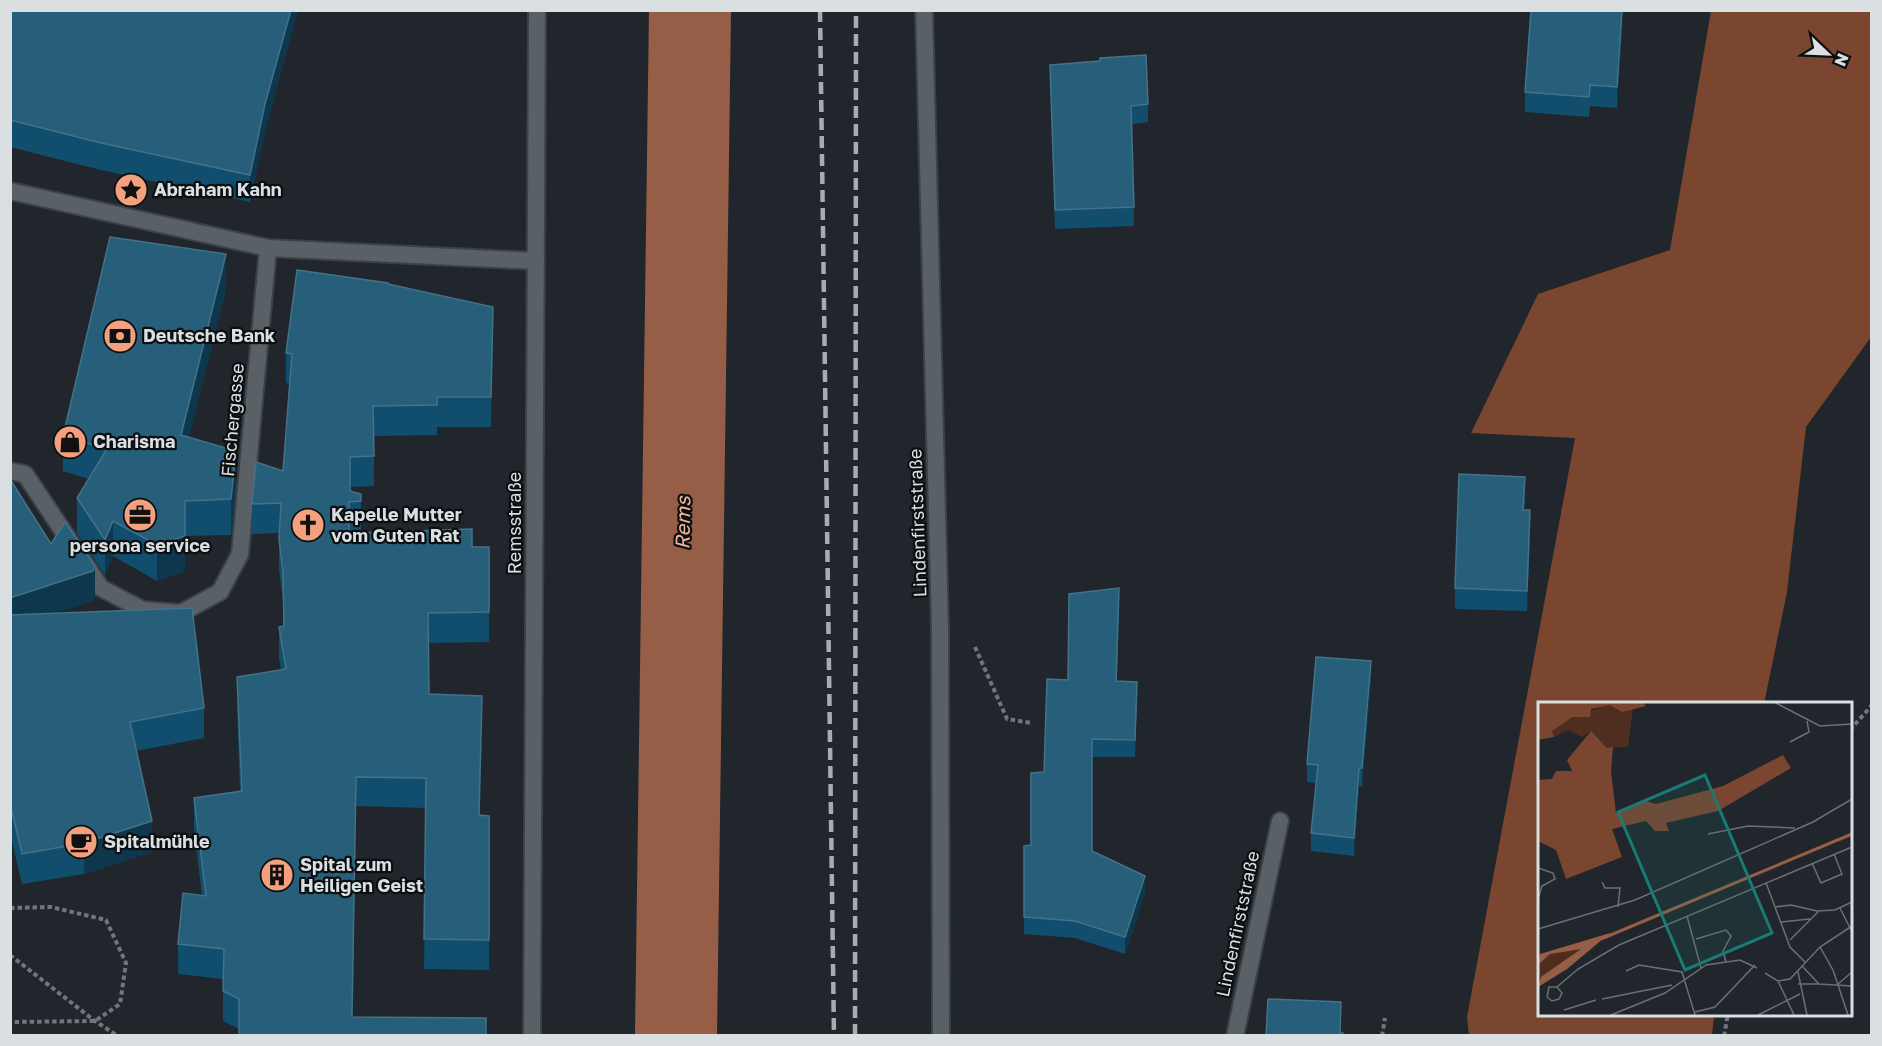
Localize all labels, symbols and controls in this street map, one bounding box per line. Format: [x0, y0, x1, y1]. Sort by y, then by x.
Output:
north arrow [1798, 24, 1858, 84]
text: N [1830, 50, 1853, 69]
place icon: Abraham Kahn [113, 172, 149, 208]
place label: Abraham Kahn [154, 178, 282, 200]
bank icon: Deutsche Bank [102, 318, 138, 354]
place label: Deutsche Bank [143, 324, 276, 346]
street label: Fischergasse [216, 362, 248, 478]
shop icon: Charisma [52, 424, 88, 460]
place label: Charisma [93, 430, 175, 452]
street label: Lindenfirststraße [903, 448, 931, 598]
street label: Remsstraße [503, 472, 525, 574]
water label: Rems [670, 495, 694, 550]
office icon: persona service [122, 497, 158, 533]
place label: Kapelle Mutter vom Guten Rat [331, 503, 462, 546]
church icon: Kapelle Mutter vom Guten Rat [290, 507, 326, 543]
place label: persona service [70, 534, 211, 556]
inset map [1538, 702, 1852, 1016]
cafe icon: Spitalmühle [63, 824, 99, 860]
place label: Spitalmühle [104, 830, 210, 852]
street label: Lindenfirststraße [1211, 849, 1263, 999]
place label: Spital zum Heiligen Geist [300, 853, 423, 896]
building icon: Spital zum Heiligen Geist [259, 857, 295, 893]

